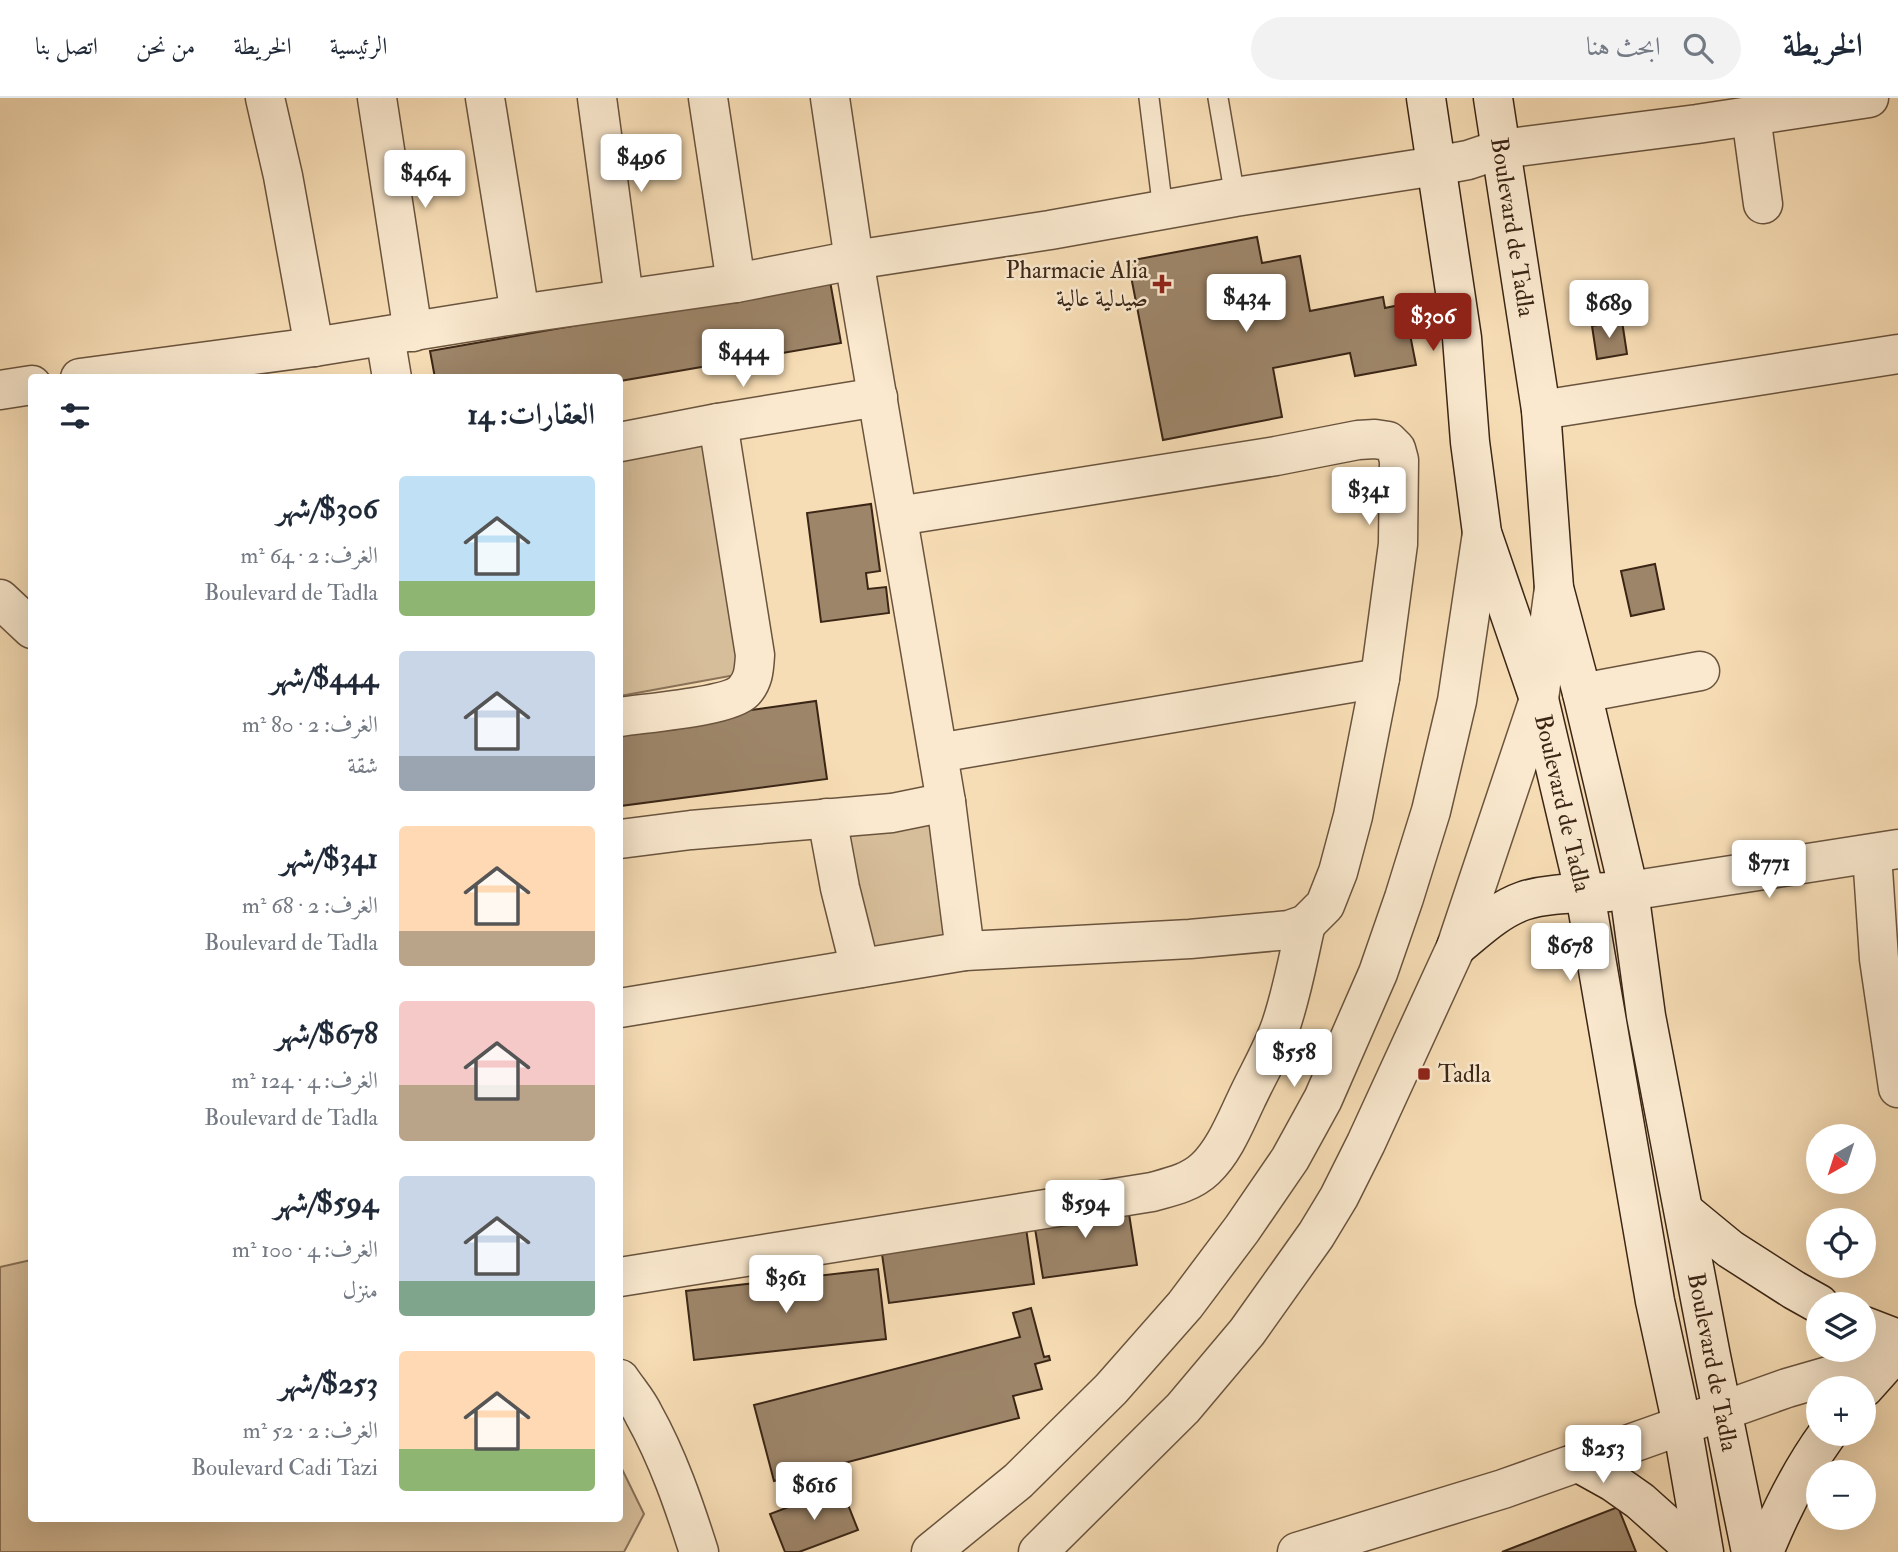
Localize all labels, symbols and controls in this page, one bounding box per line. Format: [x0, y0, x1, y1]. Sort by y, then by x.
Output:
search box [1251, 17, 1741, 80]
text: الخريطة [1783, 25, 1863, 66]
icon: search [1679, 29, 1717, 67]
text: اتصل بنا [35, 31, 98, 62]
text: من نحن [136, 31, 195, 62]
text: الخريطة [233, 31, 292, 62]
text: الرئيسية [330, 31, 387, 62]
text: ابحث هنا [1586, 31, 1661, 63]
pin: $496 [600, 134, 682, 194]
street label: Boulevard de Tadla [1483, 135, 1542, 320]
text: $496 [617, 142, 665, 171]
pin: $464 [384, 150, 466, 210]
text: $464 [400, 158, 450, 187]
place label: Pharmacie Alia صيدلية عالية [1005, 255, 1149, 314]
pin: $434 [1205, 274, 1287, 334]
marker: Pharmacie Alia صيدلية عالية [1154, 276, 1170, 292]
pin: $689 [1568, 280, 1650, 340]
text: $434 [1223, 282, 1269, 311]
text: $689 [1585, 288, 1633, 317]
pin: $306 [1392, 294, 1474, 353]
text: $306 [1410, 301, 1456, 330]
pin: $444 [702, 330, 784, 389]
text: $444 [718, 337, 768, 366]
text: العقارات: 14 [467, 396, 595, 433]
icon: filters [56, 397, 94, 435]
pin: $341 [1328, 468, 1410, 527]
text: $341 [1348, 475, 1390, 504]
text: $306/شهر [277, 490, 378, 527]
icon: home [455, 504, 539, 588]
text: الغرف: 2 · 64 m² [240, 541, 378, 570]
text: Boulevard de Tadla [204, 578, 378, 607]
text: $444/شهر [270, 659, 378, 696]
icon: home [455, 679, 539, 763]
text: الغرف: 2 · 80 m² [242, 710, 378, 739]
street label: Boulevard de Tadla [1527, 711, 1598, 896]
text: شقة [348, 751, 378, 780]
text: $341/شهر [280, 840, 378, 877]
pin: $771 [1728, 840, 1810, 900]
text: $771 [1748, 848, 1790, 877]
icon: home [455, 854, 539, 938]
text: الغرف: 2 · 68 m² [242, 891, 378, 920]
pin: $678 [1529, 924, 1611, 983]
text: Boulevard de Tadla [204, 928, 378, 957]
text: $678 [1547, 931, 1593, 960]
text: $678/شهر [276, 1015, 378, 1052]
icon: home [455, 1029, 539, 1113]
pin: $558 [1253, 1030, 1335, 1089]
text: $558 [1272, 1037, 1316, 1066]
place label: Tadla [1438, 1059, 1492, 1090]
text: الغرف: 4 · 124 m² [231, 1066, 378, 1095]
marker: Tadla [1416, 1066, 1432, 1082]
text: Boulevard de Tadla [204, 1103, 378, 1132]
north arrow [1806, 1124, 1876, 1194]
map controls [1806, 1124, 1876, 1530]
pin: $594 [1044, 1180, 1126, 1240]
text: $594/شهر [274, 1184, 378, 1221]
text: $594 [1061, 1188, 1109, 1217]
icon: home [455, 1204, 539, 1288]
button: locate [1806, 1208, 1876, 1278]
text: الغرف: 4 · 100 m² [232, 1235, 378, 1264]
pin: $361 [745, 1256, 827, 1315]
text: $361 [765, 1263, 807, 1292]
street label: Boulevard de Tadla [1680, 1270, 1745, 1455]
text: منزل [343, 1276, 378, 1305]
button: layers [1806, 1292, 1876, 1362]
text: $253/شهر [279, 1365, 378, 1402]
button: + [1806, 1376, 1876, 1446]
icon: home [455, 1379, 539, 1463]
text: الغرف: 2 · 52 m² [243, 1416, 378, 1445]
pin: $253 [1562, 1426, 1644, 1485]
text: $253 [1581, 1433, 1625, 1462]
text: Boulevard Cadi Tazi [191, 1453, 378, 1482]
button: − [1806, 1460, 1876, 1530]
pin: $616 [773, 1462, 855, 1522]
text: $616 [792, 1470, 836, 1499]

